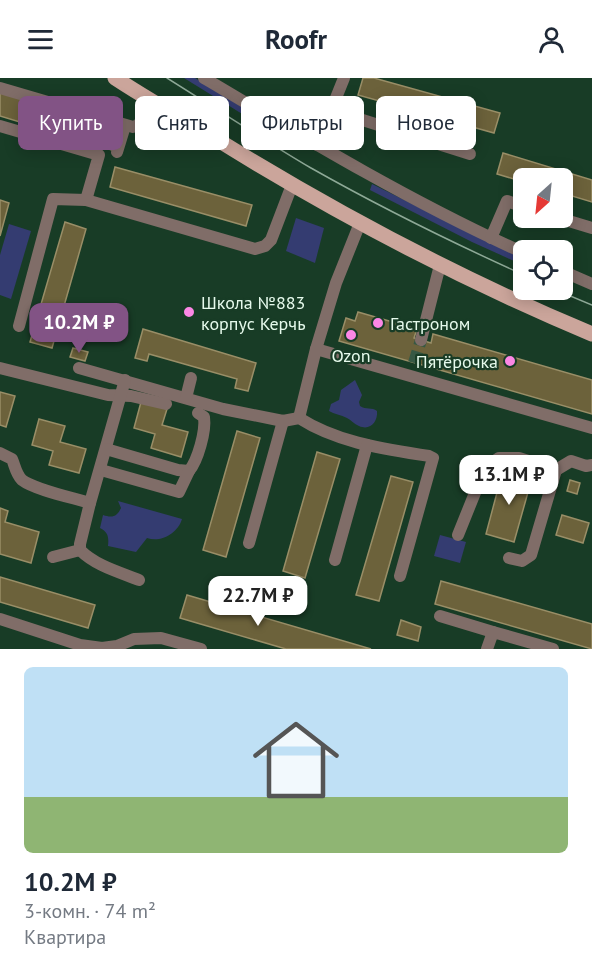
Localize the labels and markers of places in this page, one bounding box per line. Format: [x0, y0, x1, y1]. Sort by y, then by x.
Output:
place label: Школа №883 корпус Керчь [201, 291, 306, 335]
pin: 10.2M ₽ [24, 303, 134, 354]
marker: Школа №883 корпус Керчь [182, 305, 196, 319]
place label: Гастроном [390, 312, 470, 335]
marker: Гастроном [371, 316, 385, 330]
marker: Ozon [344, 328, 358, 342]
place label: Ozon [331, 344, 371, 367]
place label: Пятёрочка [416, 350, 498, 373]
marker: Пятёрочка [503, 354, 517, 368]
pin: 13.1M ₽ [454, 455, 564, 506]
pin: 22.7M ₽ [203, 576, 313, 627]

